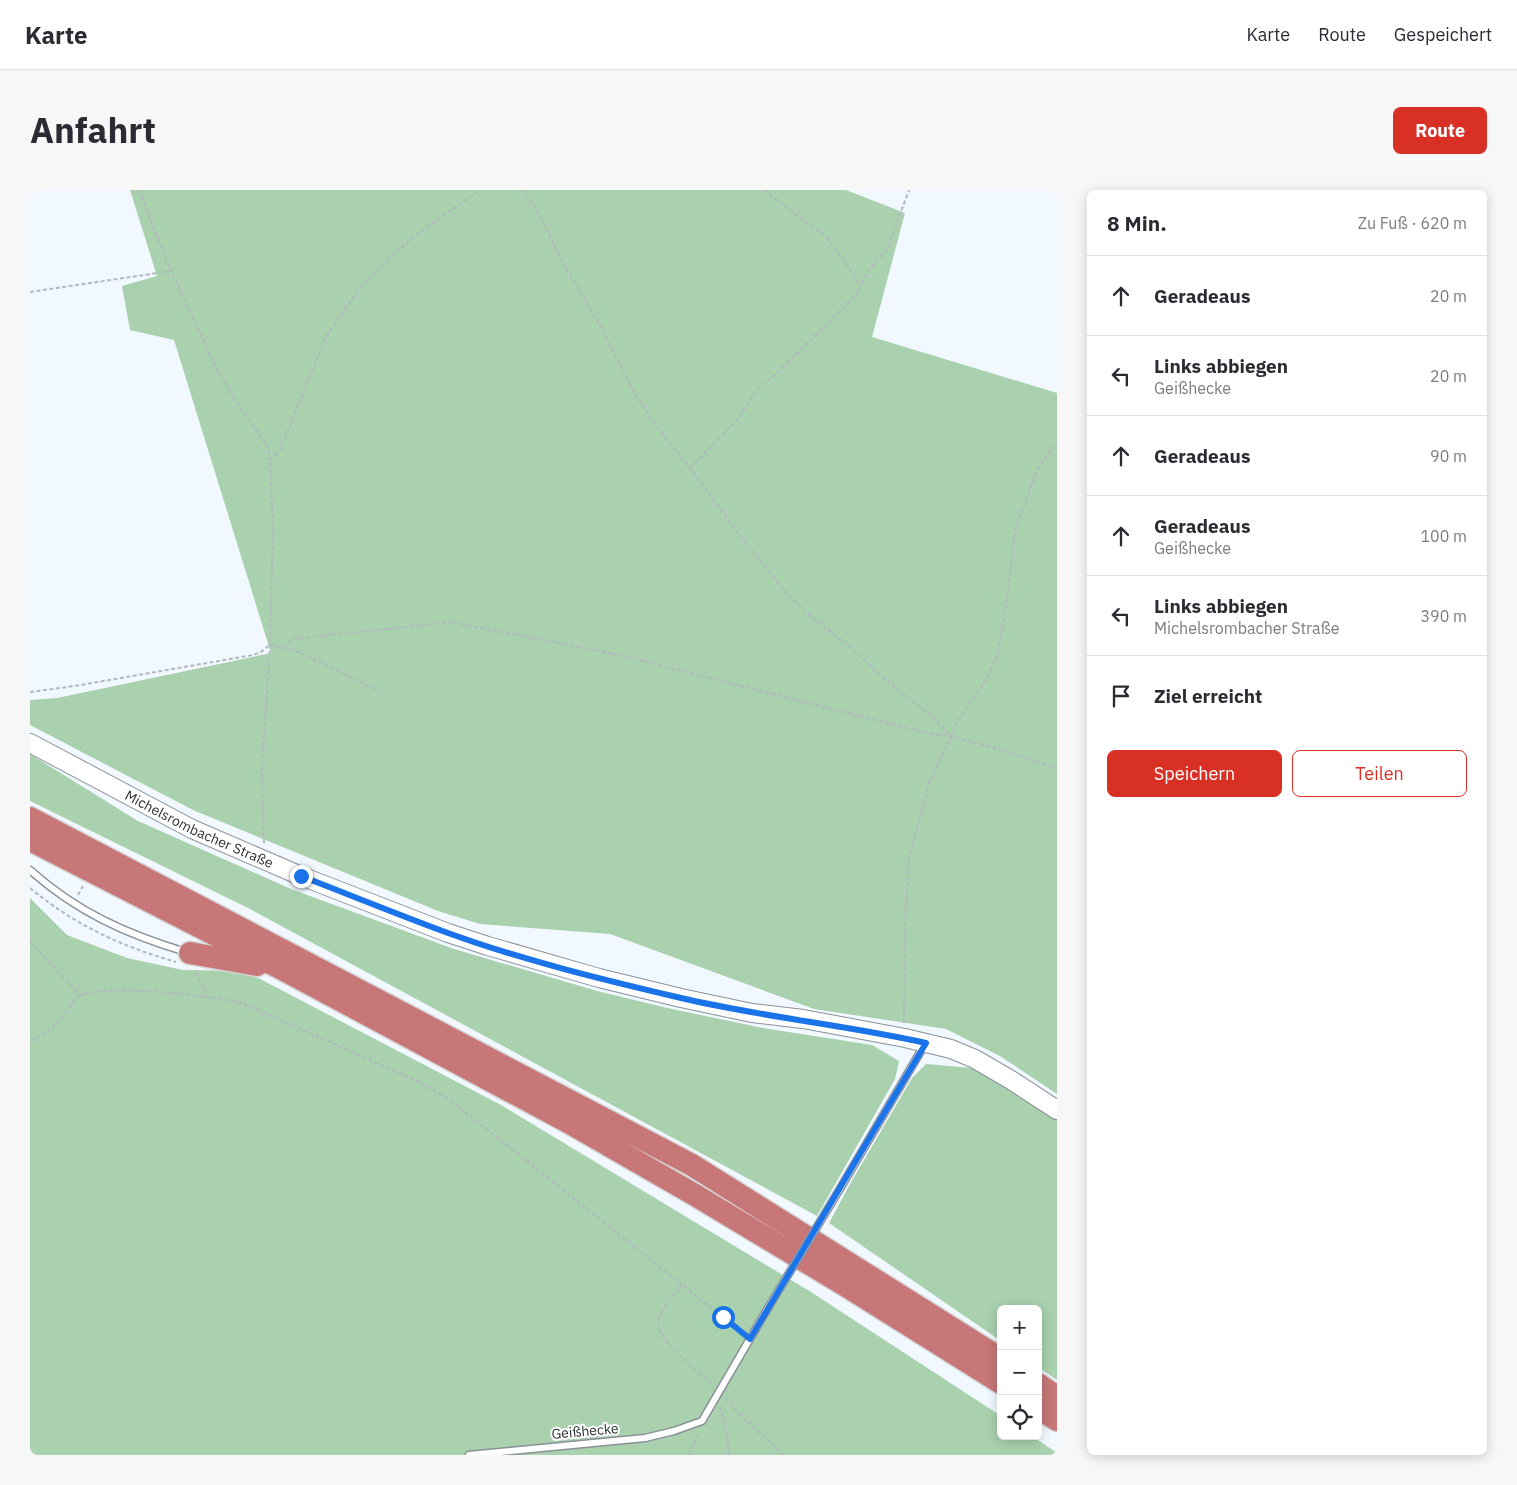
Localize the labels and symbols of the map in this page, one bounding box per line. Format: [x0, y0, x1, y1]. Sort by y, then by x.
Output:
street label: Michelsrombacher Straße [122, 786, 276, 872]
route end [290, 865, 313, 888]
route start [712, 1306, 735, 1329]
street label: Geißhecke [551, 1419, 620, 1443]

